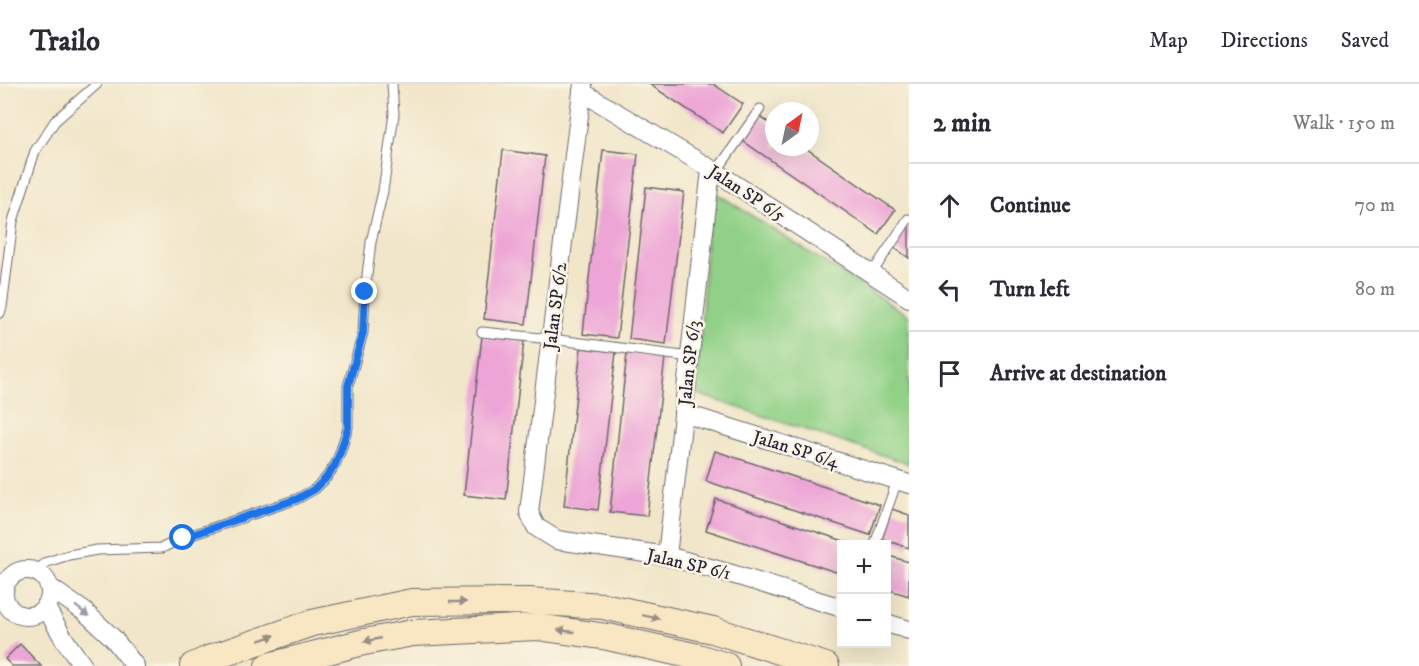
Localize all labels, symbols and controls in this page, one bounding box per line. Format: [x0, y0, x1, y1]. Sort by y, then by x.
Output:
text: Trailo [30, 24, 100, 59]
text: Map [1149, 28, 1188, 54]
text: Directions [1221, 28, 1308, 54]
text: Saved [1341, 28, 1389, 54]
north arrow [765, 102, 819, 156]
text: 2 min [933, 107, 991, 140]
text: Walk · 150 m [1293, 111, 1395, 136]
street label: Jalan SP 6/5 [702, 160, 789, 227]
icon: ahead [933, 189, 966, 222]
text: Continue [990, 192, 1071, 219]
text: 70 m [1354, 193, 1395, 218]
street label: Jalan SP 6/2 [539, 261, 572, 353]
icon: left [933, 273, 966, 306]
text: Turn left [990, 276, 1070, 303]
text: 80 m [1355, 277, 1395, 302]
route end [351, 278, 377, 304]
street label: Jalan SP 6/3 [674, 319, 705, 409]
icon: arrive [933, 357, 966, 390]
text: Arrive at destination [990, 360, 1167, 387]
street label: Jalan SP 6/4 [748, 426, 842, 474]
route start [169, 524, 195, 550]
map controls [837, 540, 891, 648]
button: + [837, 540, 891, 594]
street label: Jalan SP 6/1 [643, 544, 733, 585]
button: − [837, 594, 891, 648]
one-way arrow [448, 597, 467, 607]
one-way arrow [74, 604, 90, 617]
one-way arrow [642, 612, 660, 622]
one-way arrow [557, 626, 576, 635]
one-way arrow [258, 633, 276, 643]
one-way arrow [363, 636, 382, 645]

